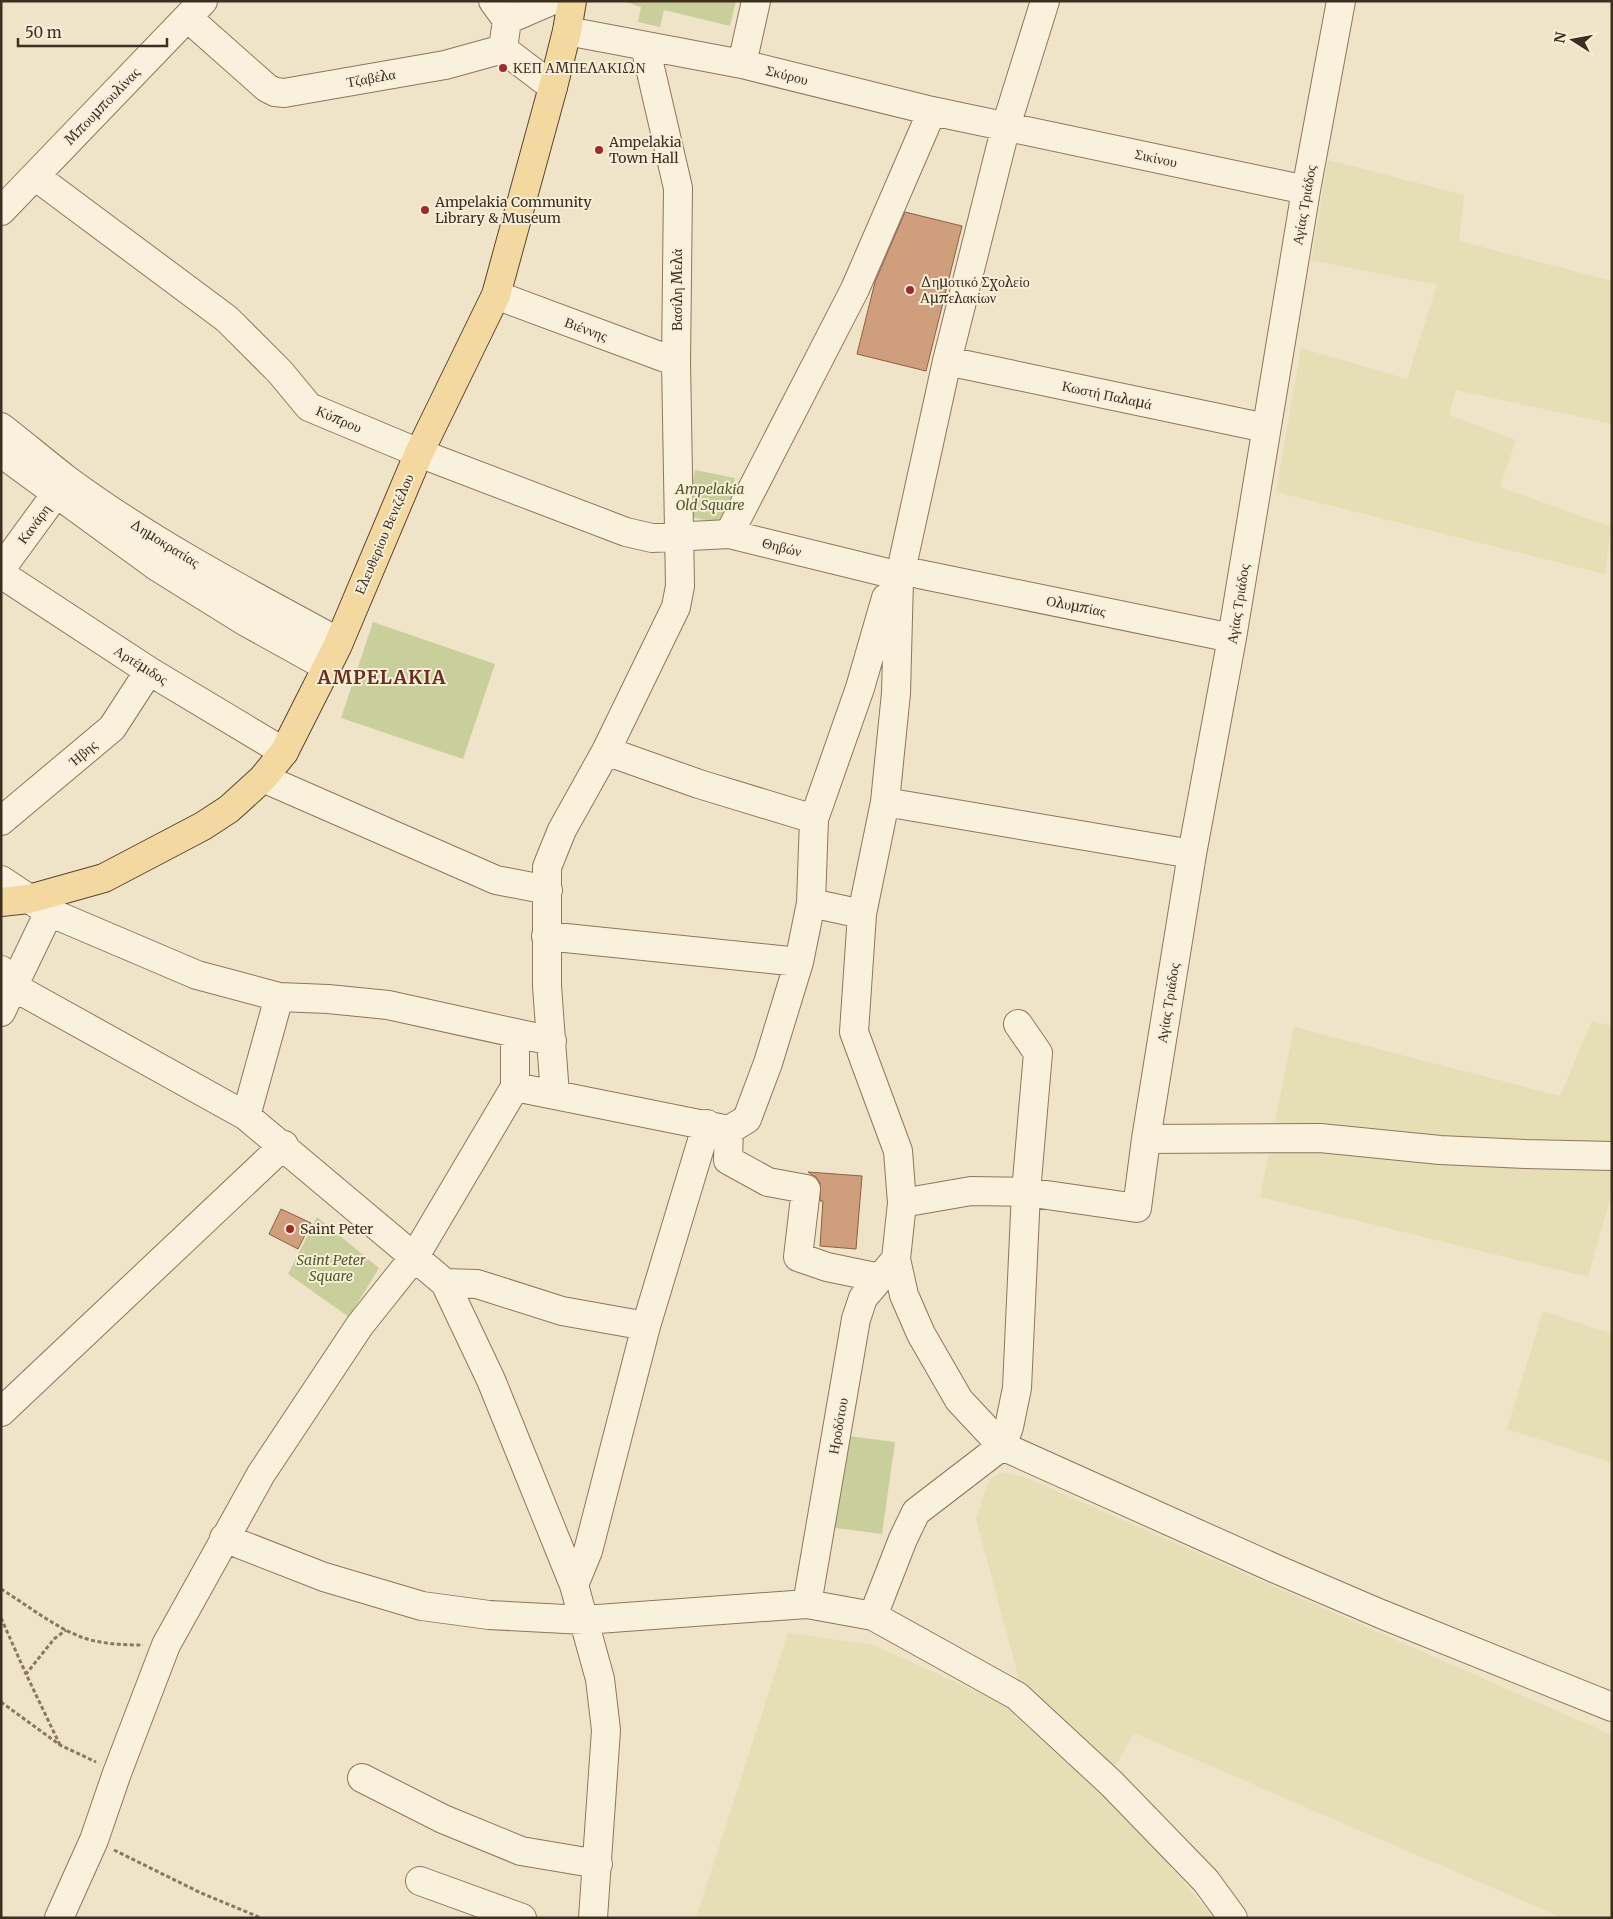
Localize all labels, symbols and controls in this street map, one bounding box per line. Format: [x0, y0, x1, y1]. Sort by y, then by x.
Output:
scale bar [18, 15, 166, 47]
north arrow [1548, 15, 1598, 65]
text: 50 m [25, 23, 62, 42]
text: N [1550, 30, 1570, 45]
place label: ΚΕΠ ΑΜΠΕΛΑΚΙΩΝ [513, 59, 646, 77]
street label: Σκύρου [764, 61, 810, 89]
marker: ΚΕΠ ΑΜΠΕΛΑΚΙΩΝ [497, 62, 509, 74]
street label: Μπουμπουλίνας [60, 63, 144, 149]
street label: Τζαβέλα [345, 65, 398, 91]
place label: Ampelakia Town Hall [608, 133, 682, 167]
marker: Ampelakia Town Hall [593, 144, 605, 156]
street label: Σικίνου [1133, 145, 1179, 171]
street label: Αγίας Τριάδος [1288, 163, 1320, 246]
place label: Ampelakia Community Library & Museum [434, 193, 592, 227]
marker: Ampelakia Community Library & Museum [419, 204, 431, 216]
street label: Βασίλη Μελά [668, 248, 686, 331]
place label: Δημοτικό Σχολείο Αμπελακίων [920, 273, 1030, 307]
marker: Δημοτικό Σχολείο Αμπελακίων [904, 284, 916, 296]
street label: Βιέννης [562, 313, 610, 345]
street label: Κωστή Παλαμά [1060, 377, 1154, 413]
street label: Κύπρου [313, 401, 365, 437]
street label: Ελευθερίου Βενιζέλου [350, 471, 418, 597]
park label: Ampelakia Old Square [675, 480, 744, 514]
street label: Κανάρη [14, 501, 54, 547]
street label: Δημοκρατίας [127, 515, 203, 572]
street label: Θηβών [760, 533, 804, 561]
street label: Αγίας Τριάδος [1223, 562, 1253, 645]
street label: Ολυμπίας [1045, 591, 1108, 621]
street label: Αρτέμιδος [111, 641, 172, 689]
district label: AMPELAKIA [317, 665, 446, 689]
street label: Ήβης [64, 736, 101, 771]
street label: Αγίας Τριάδος [1153, 961, 1183, 1044]
place label: Saint Peter [300, 1220, 373, 1238]
marker: Saint Peter [284, 1223, 296, 1235]
park label: Saint Peter Square [297, 1251, 366, 1285]
street label: Ηροδότου [824, 1396, 852, 1456]

